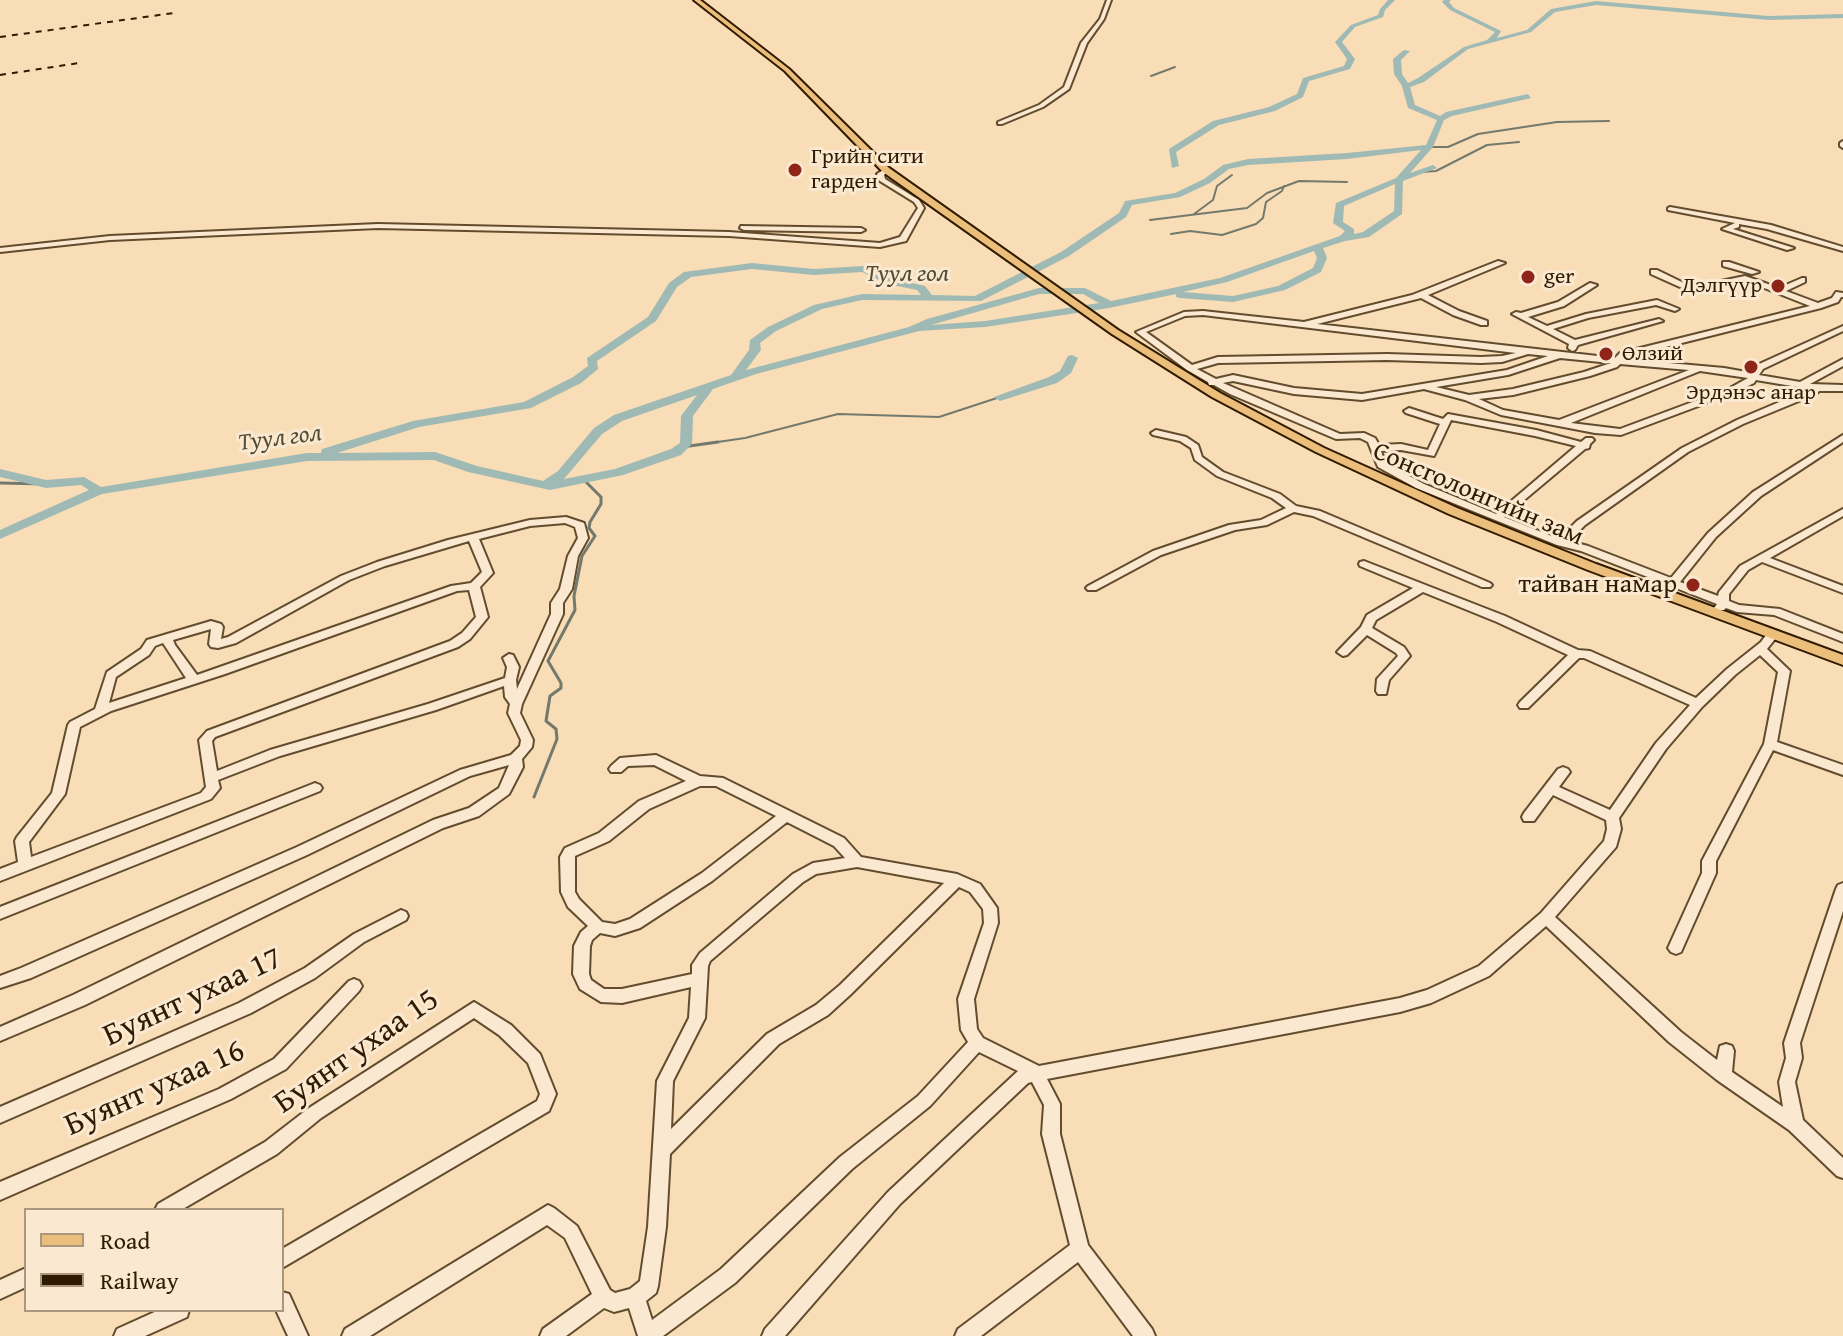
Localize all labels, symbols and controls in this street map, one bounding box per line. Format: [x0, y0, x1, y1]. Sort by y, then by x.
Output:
place label: Грийн сити гарден [811, 144, 924, 196]
marker: Грийн сити гарден [786, 161, 804, 179]
water label: Туул гол [865, 261, 949, 289]
place label: ger [1544, 264, 1574, 290]
marker: ger [1519, 268, 1537, 286]
place label: Дэлгүүр [1681, 273, 1762, 299]
marker: Дэлгүүр [1769, 277, 1787, 295]
place label: Өлзий [1622, 341, 1683, 367]
marker: Өлзий [1597, 345, 1615, 363]
marker: Эрдэнэс анар [1742, 358, 1760, 376]
place label: Эрдэнэс анар [1686, 380, 1816, 406]
water label: Туул гол [237, 420, 323, 458]
street label: Сонсголонгийн зам [1368, 437, 1588, 553]
place label: тайван намар [1518, 569, 1677, 601]
marker: тайван намар [1684, 576, 1702, 594]
street label: Буянт ухаа 17 [98, 940, 288, 1056]
street label: Буянт ухаа 15 [267, 981, 447, 1123]
street label: Буянт ухаа 16 [59, 1032, 251, 1146]
legend [24, 1208, 284, 1312]
text: Road [100, 1223, 150, 1258]
text: Railway [100, 1263, 179, 1298]

